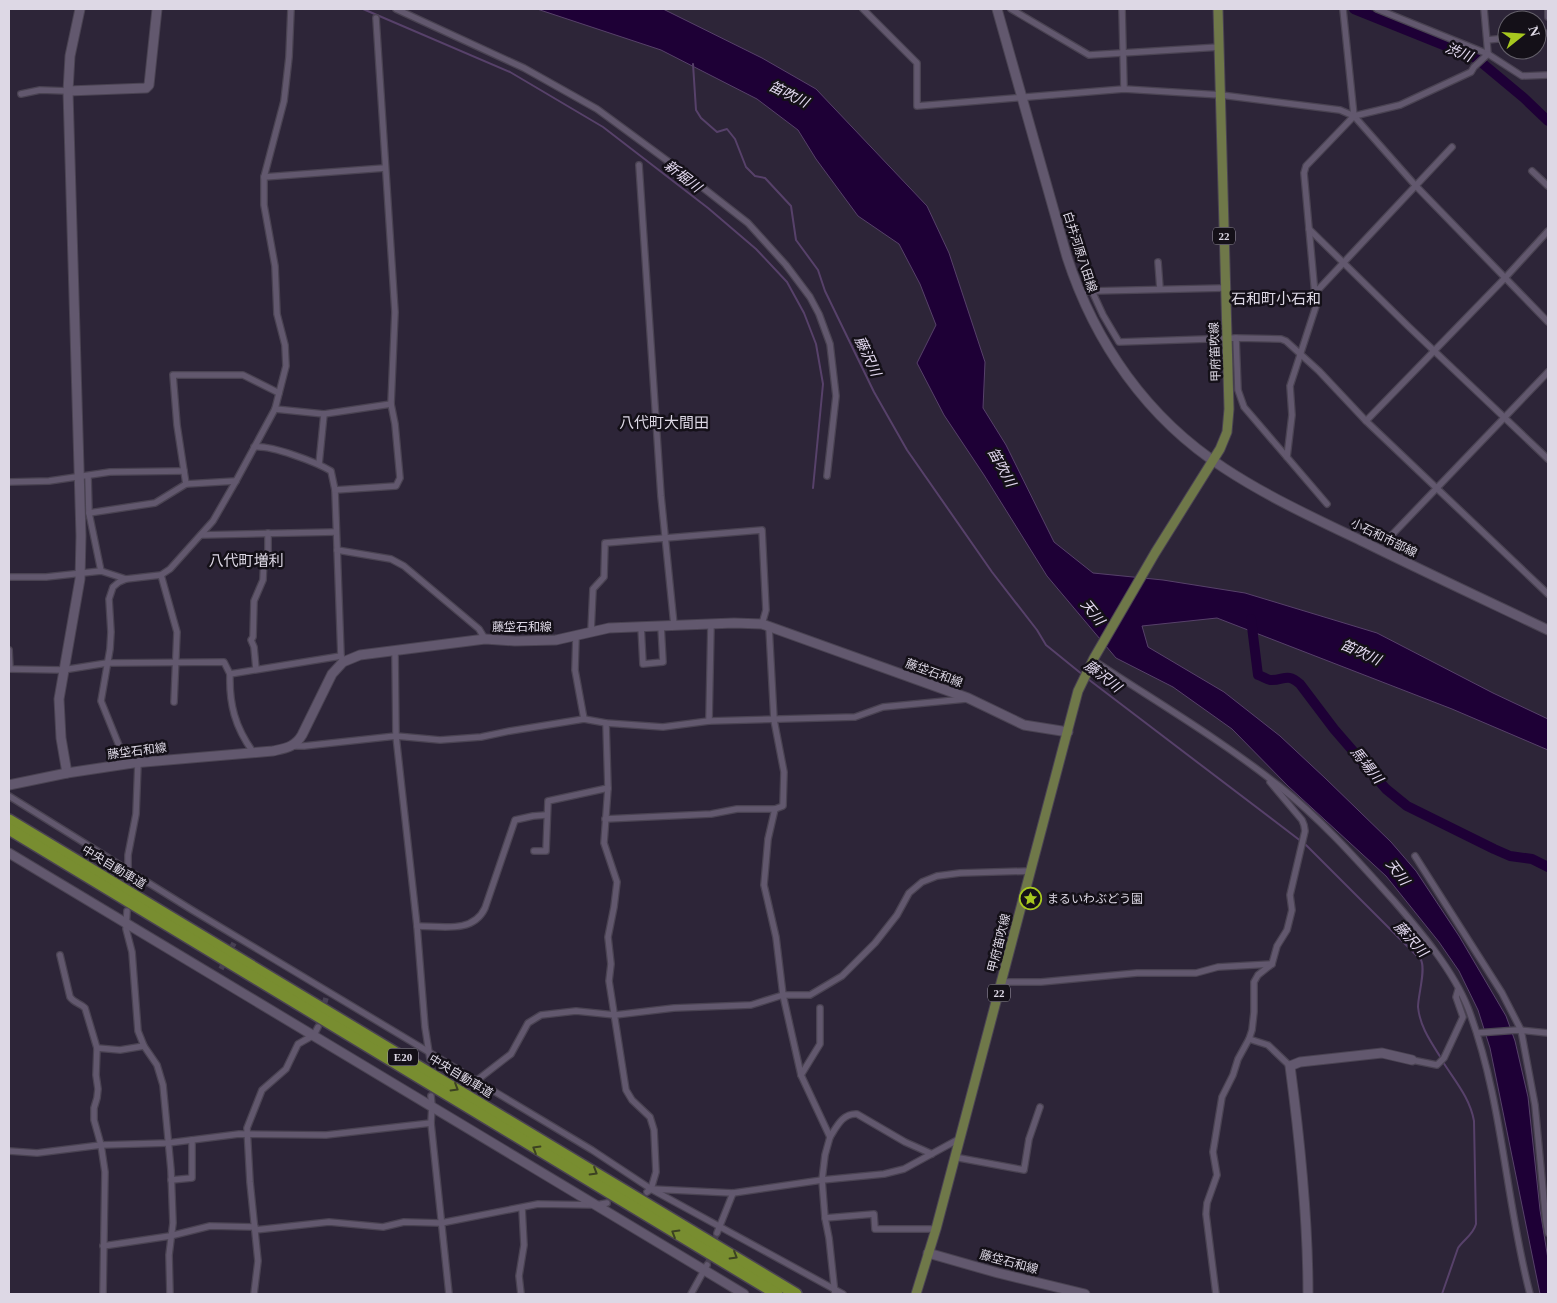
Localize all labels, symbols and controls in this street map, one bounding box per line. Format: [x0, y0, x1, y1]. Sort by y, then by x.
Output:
north arrow [1497, 10, 1547, 60]
text: N [1525, 24, 1543, 38]
water label: 渋川 [1443, 40, 1476, 66]
water label: 笛吹川 [767, 79, 813, 111]
water label: 新堀川 [662, 158, 705, 196]
street label: 白井河原八田線 [1060, 210, 1100, 294]
road number: 22 [1213, 228, 1235, 245]
district label: 石和町小石和 [1231, 291, 1321, 307]
street label: 甲府笛吹線 [1207, 322, 1223, 382]
water label: 藤沢川 [852, 334, 884, 380]
district label: 八代町大間田 [619, 414, 709, 431]
water label: 笛吹川 [985, 445, 1019, 491]
street label: 小石和市部線 [1349, 516, 1419, 560]
district label: 八代町増利 [208, 552, 284, 569]
water label: 天川 [1078, 597, 1109, 629]
street label: 藤垈石和線 [492, 620, 552, 634]
water label: 笛吹川 [1339, 637, 1385, 669]
street label: 藤垈石和線 [903, 656, 965, 690]
water label: 藤沢川 [1082, 658, 1125, 696]
street label: 藤垈石和線 [106, 740, 168, 762]
water label: 馬場川 [1348, 744, 1387, 788]
street label: 中央自動車道 [80, 842, 148, 892]
water label: 天川 [1383, 857, 1413, 890]
place icon: まるいわぶどう園 [1019, 887, 1043, 911]
place label: まるいわぶどう園 [1047, 892, 1143, 906]
street label: 甲府笛吹線 [985, 912, 1013, 974]
water label: 藤沢川 [1391, 919, 1432, 961]
road number: 22 [988, 984, 1010, 1001]
road number: E20 [388, 1048, 418, 1066]
street label: 中央自動車道 [427, 1051, 495, 1101]
one-way arrow [450, 1082, 459, 1092]
one-way arrow [533, 1145, 542, 1155]
one-way arrow [589, 1166, 598, 1176]
one-way arrow [672, 1229, 681, 1239]
street label: 藤垈石和線 [978, 1247, 1040, 1277]
one-way arrow [728, 1250, 737, 1260]

